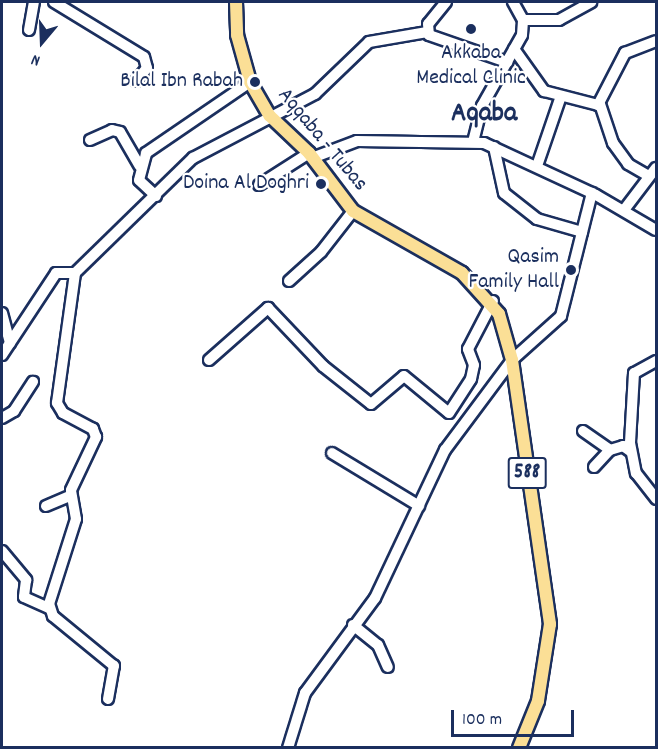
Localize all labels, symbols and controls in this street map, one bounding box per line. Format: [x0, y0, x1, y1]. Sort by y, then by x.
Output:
north arrow [12, 12, 72, 72]
marker: Akkaba Medical Clinic [462, 20, 480, 38]
place label: Akkaba Medical Clinic [416, 40, 526, 92]
text: N [28, 47, 43, 72]
place label: Bilal Ibn Rabah [120, 69, 243, 95]
marker: Bilal Ibn Rabah [248, 75, 262, 89]
street label: Aqqaba - Tubas [271, 83, 373, 197]
district label: Aqaba [451, 98, 517, 132]
place label: Doina Al Doghri [183, 171, 309, 197]
marker: Doina Al Doghri [314, 177, 328, 191]
place label: Qasim Family Hall [468, 244, 559, 296]
marker: Qasim Family Hall [564, 263, 578, 277]
road number: 588 [508, 455, 546, 491]
scale bar [454, 698, 577, 736]
text: 100 m [462, 708, 502, 733]

